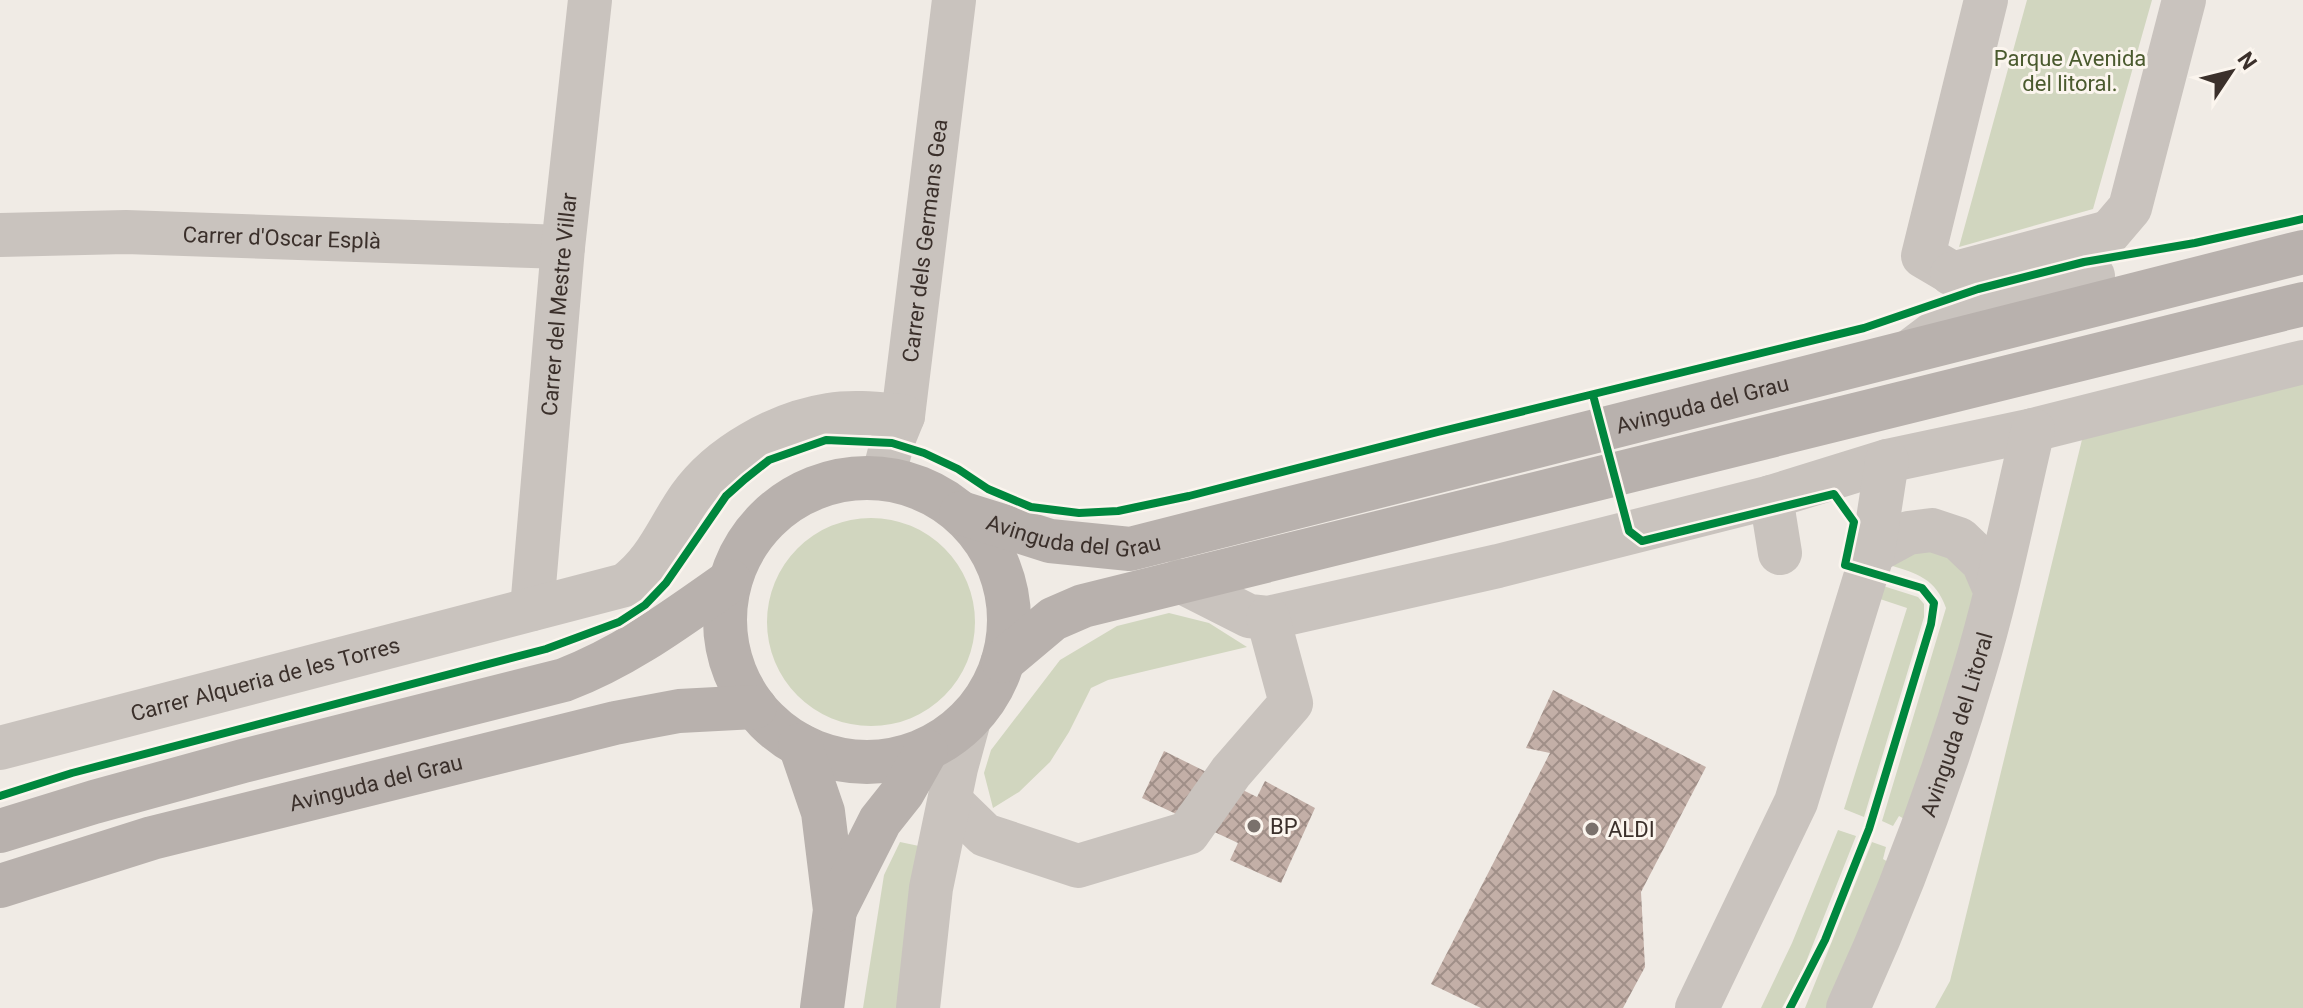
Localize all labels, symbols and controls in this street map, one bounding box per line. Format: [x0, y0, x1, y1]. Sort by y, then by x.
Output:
north arrow [2191, 32, 2271, 112]
park label: Parque Avenida del litoral. [1994, 46, 2146, 96]
text: N [2232, 47, 2262, 74]
street label: Carrer dels Germans Gea [897, 118, 952, 364]
street label: Carrer del Mestre Villar [536, 191, 581, 417]
street label: Carrer d'Oscar Esplà [182, 221, 381, 253]
street label: Avinguda del Grau [1613, 370, 1791, 438]
street label: Avinguda del Grau [983, 509, 1163, 561]
street label: Avinguda del Litoral [1915, 629, 1997, 820]
street label: Carrer Alqueria de les Torres [128, 632, 402, 726]
street label: Avinguda del Grau [287, 749, 465, 816]
place label: BP [1270, 814, 1298, 839]
marker: BP [1245, 817, 1263, 835]
place label: ALDI [1608, 817, 1655, 842]
marker: ALDI [1583, 820, 1601, 838]

